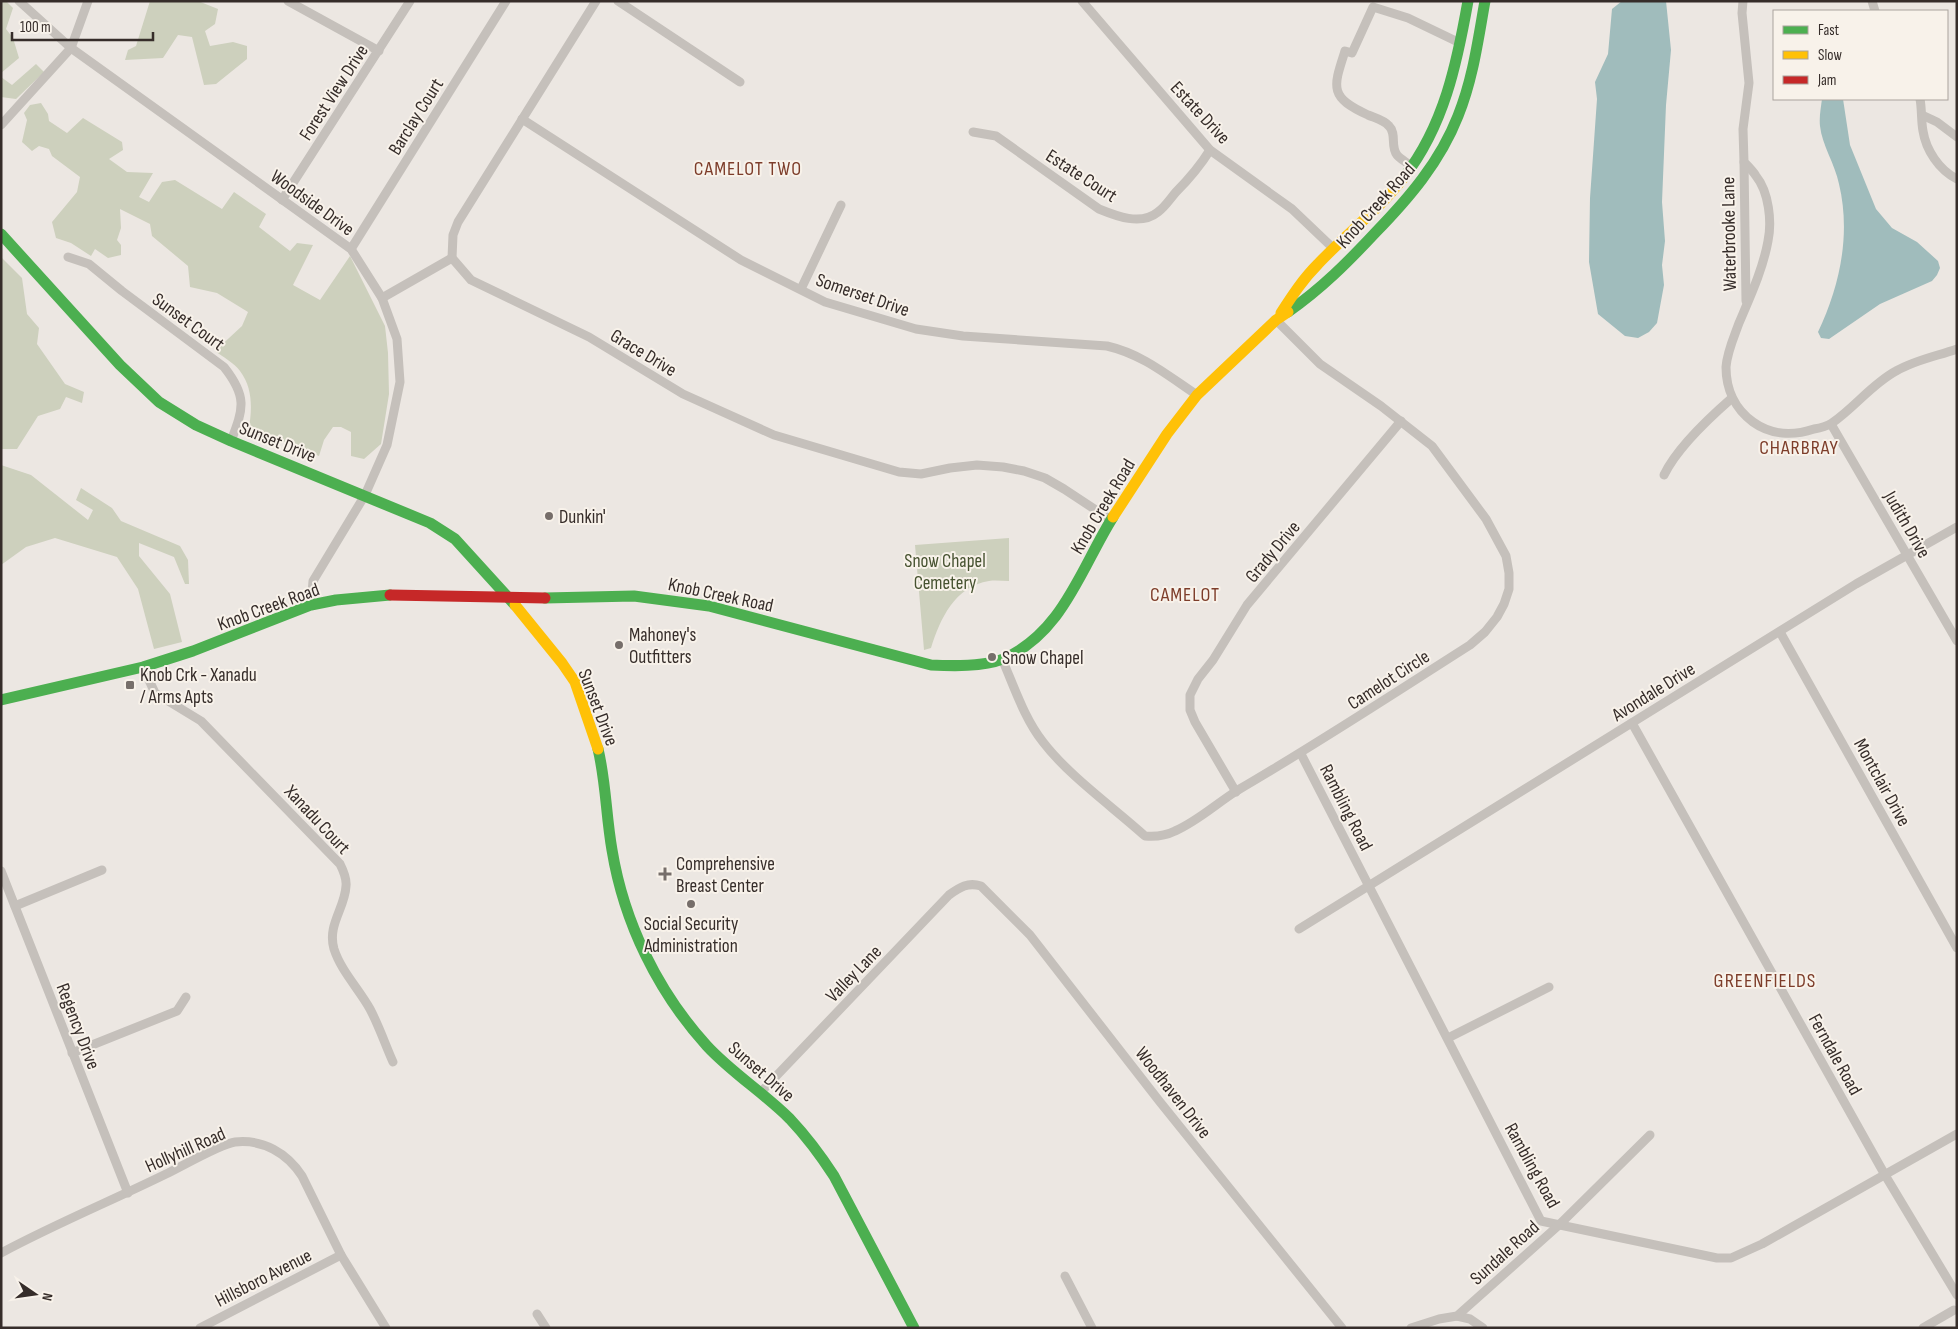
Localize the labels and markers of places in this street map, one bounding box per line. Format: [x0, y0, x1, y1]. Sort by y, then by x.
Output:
place label: Dunkin' [559, 506, 606, 529]
marker: Dunkin' [543, 510, 555, 522]
place label: Mahoney's Outfitters [629, 624, 697, 669]
marker: Mahoney's Outfitters [613, 639, 625, 651]
place label: Snow Chapel [1002, 647, 1083, 670]
marker: Snow Chapel [986, 651, 998, 663]
place label: Knob Crk - Xanadu / Arms Apts [140, 664, 257, 709]
marker: Knob Crk - Xanadu / Arms Apts [124, 679, 136, 691]
place label: Comprehensive Breast Center [676, 853, 775, 898]
marker: Comprehensive Breast Center [658, 867, 672, 881]
marker: Social Security Administration [685, 898, 697, 910]
place label: Social Security Administration [643, 913, 739, 958]

